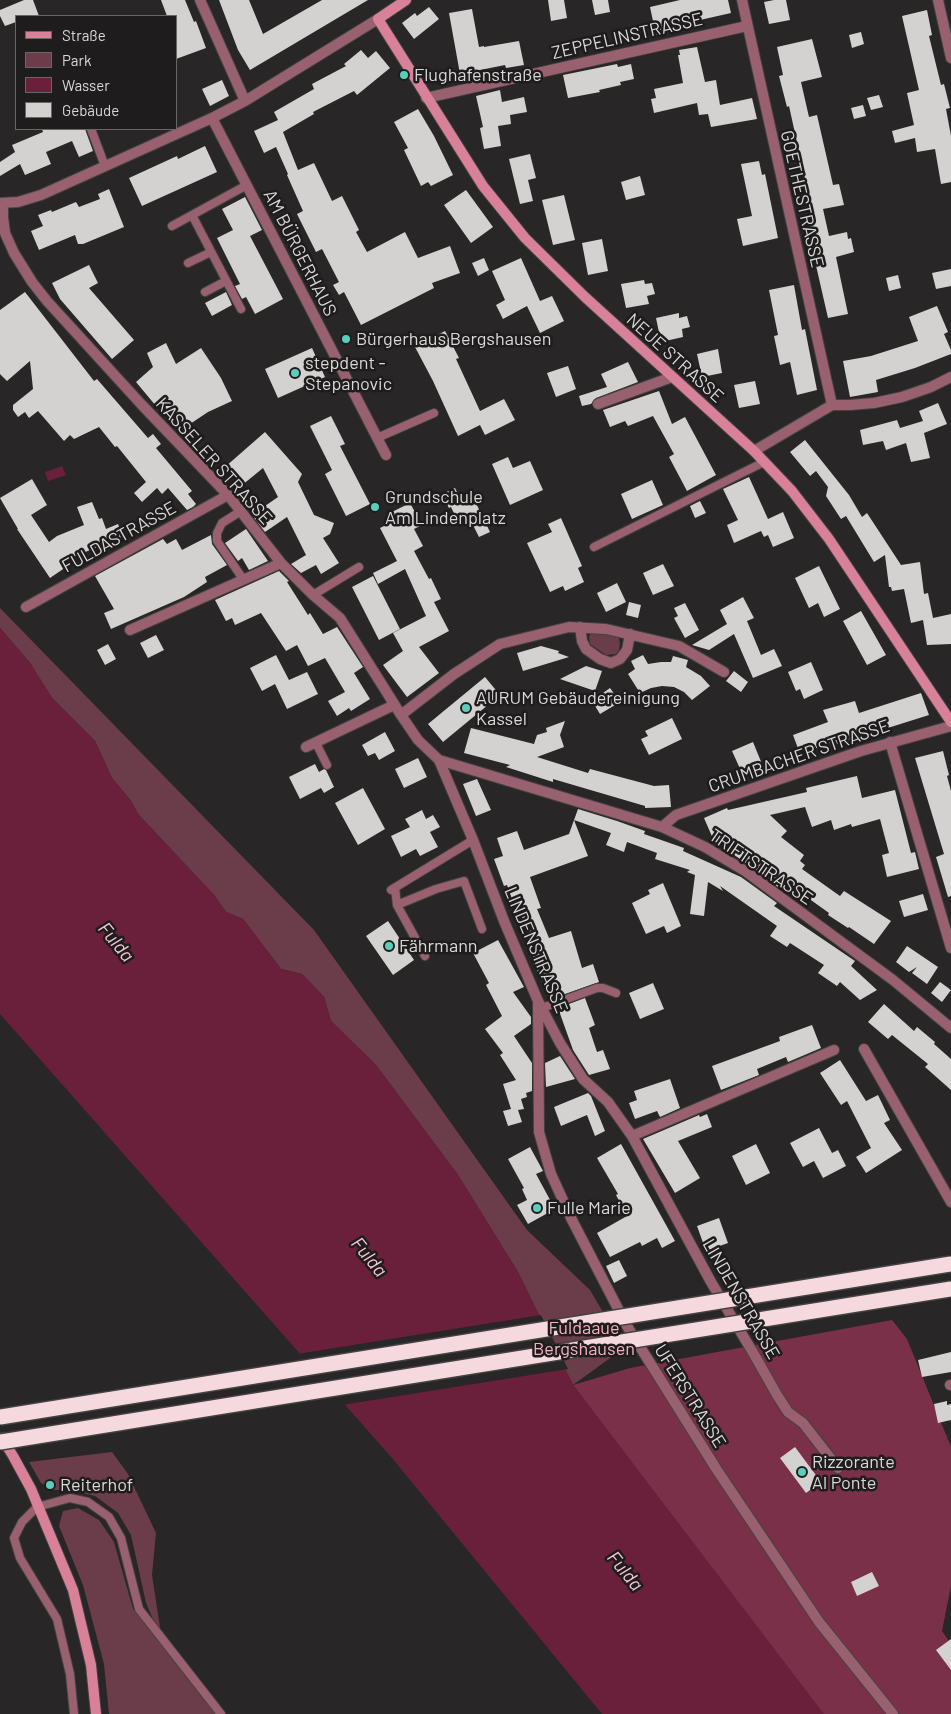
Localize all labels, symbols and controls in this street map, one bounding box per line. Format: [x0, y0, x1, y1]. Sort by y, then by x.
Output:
street label: ZEPPELINSTRASSE [549, 8, 705, 64]
legend [15, 15, 178, 130]
text: Straße [62, 26, 106, 44]
text: Park [62, 51, 91, 69]
place label: Flughafenstraße [414, 64, 542, 86]
marker: Flughafenstraße [398, 69, 410, 81]
text: Wasser [62, 76, 110, 94]
text: Gebäude [62, 101, 119, 119]
street label: GOETHESTRASSE [776, 128, 828, 270]
street label: AM BÜRGERHAUS [259, 186, 341, 320]
street label: NEUE STRASSE [622, 309, 728, 407]
place label: Bürgerhaus Bergshausen [356, 328, 552, 350]
marker: Bürgerhaus Bergshausen [340, 333, 352, 345]
place label: stepdent - Stepanovic [305, 352, 392, 394]
marker: stepdent - Stepanovic [289, 367, 301, 379]
street label: KASSELER STRASSE [151, 393, 277, 529]
place label: Grundschule Am Lindenplatz [385, 486, 506, 528]
street label: FULDASTRASSE [58, 497, 180, 577]
marker: Grundschule Am Lindenplatz [369, 501, 381, 513]
place label: AURUM Gebäudereinigung Kassel [476, 687, 680, 730]
marker: AURUM Gebäudereinigung Kassel [460, 702, 472, 714]
street label: CRUMBACHER STRASSE [705, 715, 893, 797]
street label: TRIFTSTRASSE [705, 824, 817, 910]
street label: LINDENSTRASSE [500, 884, 572, 1016]
water label: Fulda [93, 918, 139, 966]
place label: Fährmann [399, 935, 478, 957]
marker: Fährmann [383, 940, 395, 952]
place label: Fulle Marie [547, 1197, 631, 1219]
marker: Fulle Marie [531, 1202, 543, 1214]
water label: Fulda [346, 1233, 392, 1281]
street label: LINDENSTRASSE [698, 1235, 784, 1363]
park label: Fuldaaue Bergshausen [533, 1317, 635, 1360]
street label: UFERSTRASSE [650, 1340, 730, 1452]
place label: Rizzorante Al Ponte [812, 1451, 895, 1494]
marker: Rizzorante Al Ponte [796, 1466, 808, 1478]
place label: Reiterhof [60, 1474, 133, 1496]
marker: Reiterhof [44, 1479, 56, 1491]
water label: Fulda [602, 1547, 648, 1595]

